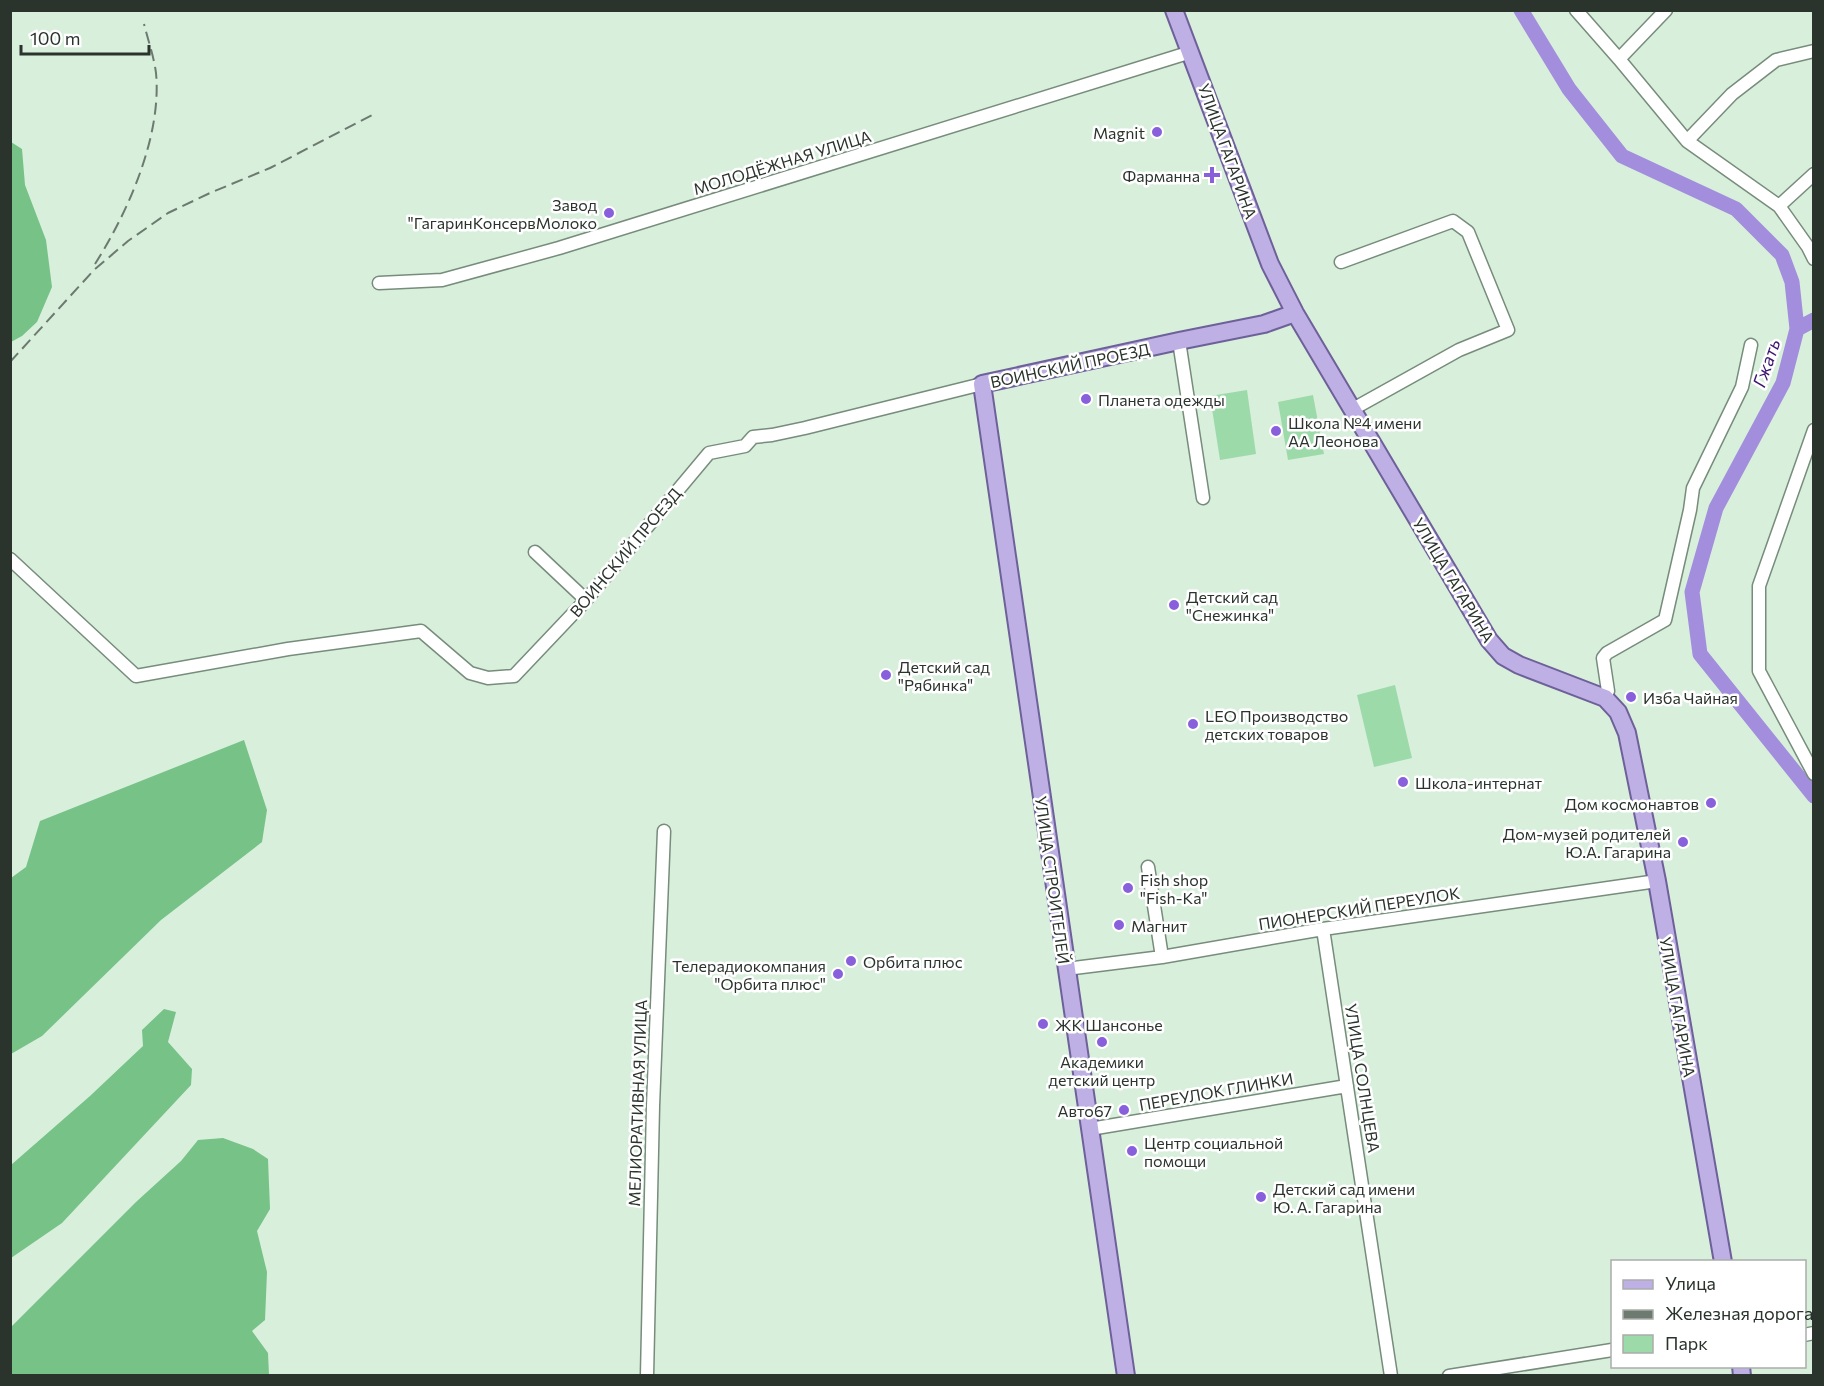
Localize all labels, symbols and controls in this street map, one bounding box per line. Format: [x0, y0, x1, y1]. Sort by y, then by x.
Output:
scale bar [21, 18, 148, 56]
text: 100 m [30, 27, 80, 49]
street label: УЛИЦА ГАГАРИНА [1195, 81, 1261, 221]
place label: Magnit [1093, 123, 1145, 142]
marker: Magnit [1150, 125, 1164, 139]
street label: МОЛОДЁЖНАЯ УЛИЦА [691, 126, 873, 198]
place label: Фарманна [1122, 166, 1200, 185]
marker: Фарманна [1205, 168, 1219, 182]
place label: Завод "ГагаринКонсервМолоко [408, 195, 598, 232]
marker: Завод "ГагаринКонсервМолоко [602, 206, 616, 220]
water label: Гжать [1747, 336, 1785, 390]
street label: ВОИНСКИЙ ПРОЕЗД [988, 339, 1152, 391]
place label: Планета одежды [1098, 390, 1225, 409]
marker: Планета одежды [1079, 392, 1093, 406]
place label: Школа №4 имени АА Леонова [1288, 413, 1422, 450]
marker: Школа №4 имени АА Леонова [1269, 424, 1283, 438]
street label: ВОИНСКИЙ ПРОЕЗД [565, 483, 685, 620]
street label: УЛИЦА ГАГАРИНА [1409, 514, 1499, 646]
place label: Детский сад "Снежинка" [1186, 587, 1278, 624]
marker: Детский сад "Снежинка" [1167, 598, 1181, 612]
place label: Детский сад "Рябинка" [898, 657, 990, 694]
marker: Детский сад "Рябинка" [879, 668, 893, 682]
place label: Изба Чайная [1643, 688, 1738, 707]
marker: Изба Чайная [1624, 690, 1638, 704]
place label: LEO Производство детских товаров [1205, 706, 1348, 743]
marker: LEO Производство детских товаров [1186, 717, 1200, 731]
place label: Школа-интернат [1415, 773, 1543, 792]
marker: Школа-интернат [1396, 775, 1410, 789]
place label: Дом космонавтов [1565, 794, 1699, 813]
street label: УЛИЦА СТРОИТЕЛЕЙ [1032, 795, 1074, 965]
marker: Дом космонавтов [1704, 796, 1718, 810]
place label: Дом-музей родителей Ю.А. Гагарина [1503, 824, 1671, 861]
marker: Дом-музей родителей Ю.А. Гагарина [1676, 835, 1690, 849]
place label: Fish shop "Fish-Ка" [1140, 870, 1208, 907]
marker: Fish shop "Fish-Ка" [1121, 881, 1135, 895]
street label: ПИОНЕРСКИЙ ПЕРЕУЛОК [1257, 883, 1461, 933]
place label: Магнит [1131, 916, 1188, 935]
marker: Магнит [1112, 918, 1126, 932]
street label: УЛИЦА ГАГАРИНА [1656, 935, 1700, 1079]
place label: Орбита плюс [863, 952, 963, 971]
marker: Орбита плюс [844, 954, 858, 968]
place label: Телерадиокомпания "Орбита плюс" [672, 956, 826, 993]
marker: Телерадиокомпания "Орбита плюс" [831, 967, 845, 981]
street label: МЕЛИОРАТИВНАЯ УЛИЦА [624, 999, 650, 1207]
street label: УЛИЦА СОЛНЦЕВА [1342, 1002, 1384, 1154]
place label: ЖК Шансонье [1055, 1015, 1163, 1034]
marker: ЖК Шансонье [1036, 1017, 1050, 1031]
marker: Академики детский центр [1095, 1035, 1109, 1049]
place label: Академики детский центр [1049, 1052, 1155, 1089]
street label: ПЕРЕУЛОК ГЛИНКИ [1137, 1068, 1295, 1114]
place label: Авто67 [1057, 1101, 1112, 1120]
marker: Авто67 [1117, 1103, 1131, 1117]
place label: Центр социальной помощи [1144, 1133, 1283, 1170]
marker: Центр социальной помощи [1125, 1144, 1139, 1158]
place label: Детский сад имени Ю. А. Гагарина [1273, 1179, 1415, 1216]
marker: Детский сад имени Ю. А. Гагарина [1254, 1190, 1268, 1204]
legend [1611, 1260, 1806, 1368]
text: Улица [1665, 1272, 1716, 1294]
text: Железная дорога [1665, 1302, 1813, 1324]
text: Парк [1665, 1332, 1708, 1354]

